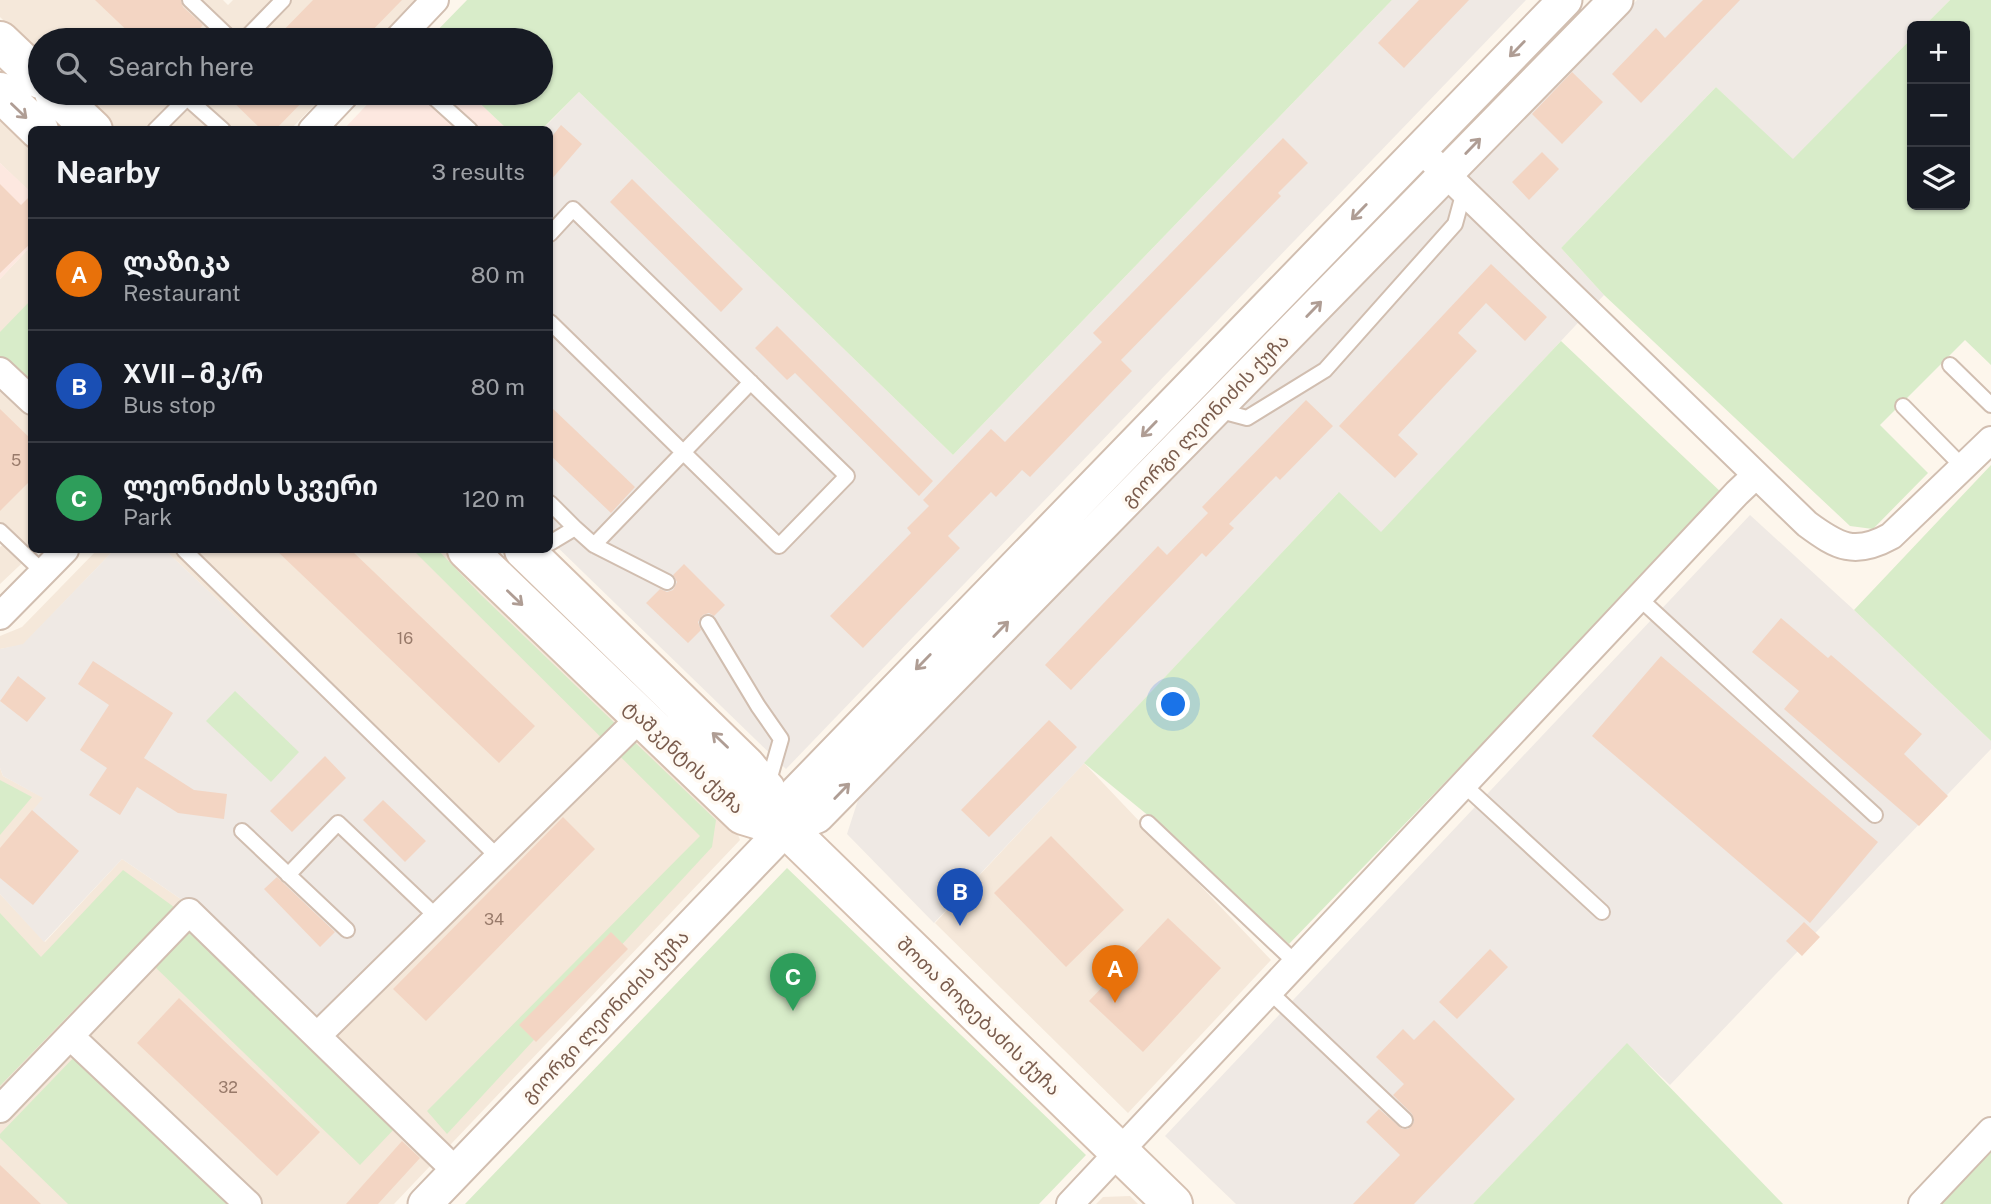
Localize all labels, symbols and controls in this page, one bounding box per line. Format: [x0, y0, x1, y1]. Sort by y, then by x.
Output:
map controls [1907, 21, 1970, 210]
button: + [1907, 21, 1970, 84]
search box [28, 28, 553, 105]
one-way arrow [1509, 40, 1526, 57]
icon: search [52, 48, 90, 86]
text: Search here [108, 51, 254, 82]
button: − [1907, 84, 1970, 147]
one-way arrow [10, 102, 27, 119]
one-way arrow [1465, 138, 1482, 155]
button: layers [1907, 147, 1970, 210]
text: Nearby [56, 154, 160, 190]
text: 3 results [431, 158, 525, 185]
one-way arrow [1350, 204, 1367, 221]
text: ლაზიკა [123, 246, 230, 277]
text: A [71, 261, 87, 288]
text: 80 m [471, 261, 525, 288]
text: Restaurant [123, 279, 241, 306]
one-way arrow [1306, 301, 1323, 318]
street label: გიორგი ლეონიძის ქუჩა [1117, 329, 1295, 512]
text: XVII – მკ/რ [123, 358, 263, 389]
text: B [71, 373, 87, 400]
text: 80 m [471, 373, 525, 400]
text: Bus stop [123, 391, 216, 418]
one-way arrow [1141, 420, 1158, 437]
house number: 5 [11, 451, 21, 470]
text: ლეონიძის სკვერი [123, 470, 378, 501]
text: C [71, 485, 87, 512]
text: 120 m [462, 485, 525, 512]
text: Park [123, 503, 172, 530]
one-way arrow [506, 589, 523, 606]
one-way arrow [992, 621, 1009, 638]
house number: 16 [397, 629, 413, 648]
one-way arrow [914, 653, 931, 670]
your location [1156, 687, 1190, 721]
street label: ტაშკენტის ქუჩა [619, 696, 748, 819]
one-way arrow [711, 732, 728, 749]
one-way arrow [833, 783, 850, 800]
pin: B [937, 868, 983, 926]
house number: 34 [484, 910, 504, 929]
street label: გიორგი ლეონიძის ქუჩა [517, 925, 695, 1108]
street label: შოთა მოდებაძის ქუჩა [892, 932, 1065, 1101]
pin: A [1092, 945, 1138, 1003]
pin: C [770, 953, 816, 1011]
house number: 32 [218, 1078, 238, 1097]

